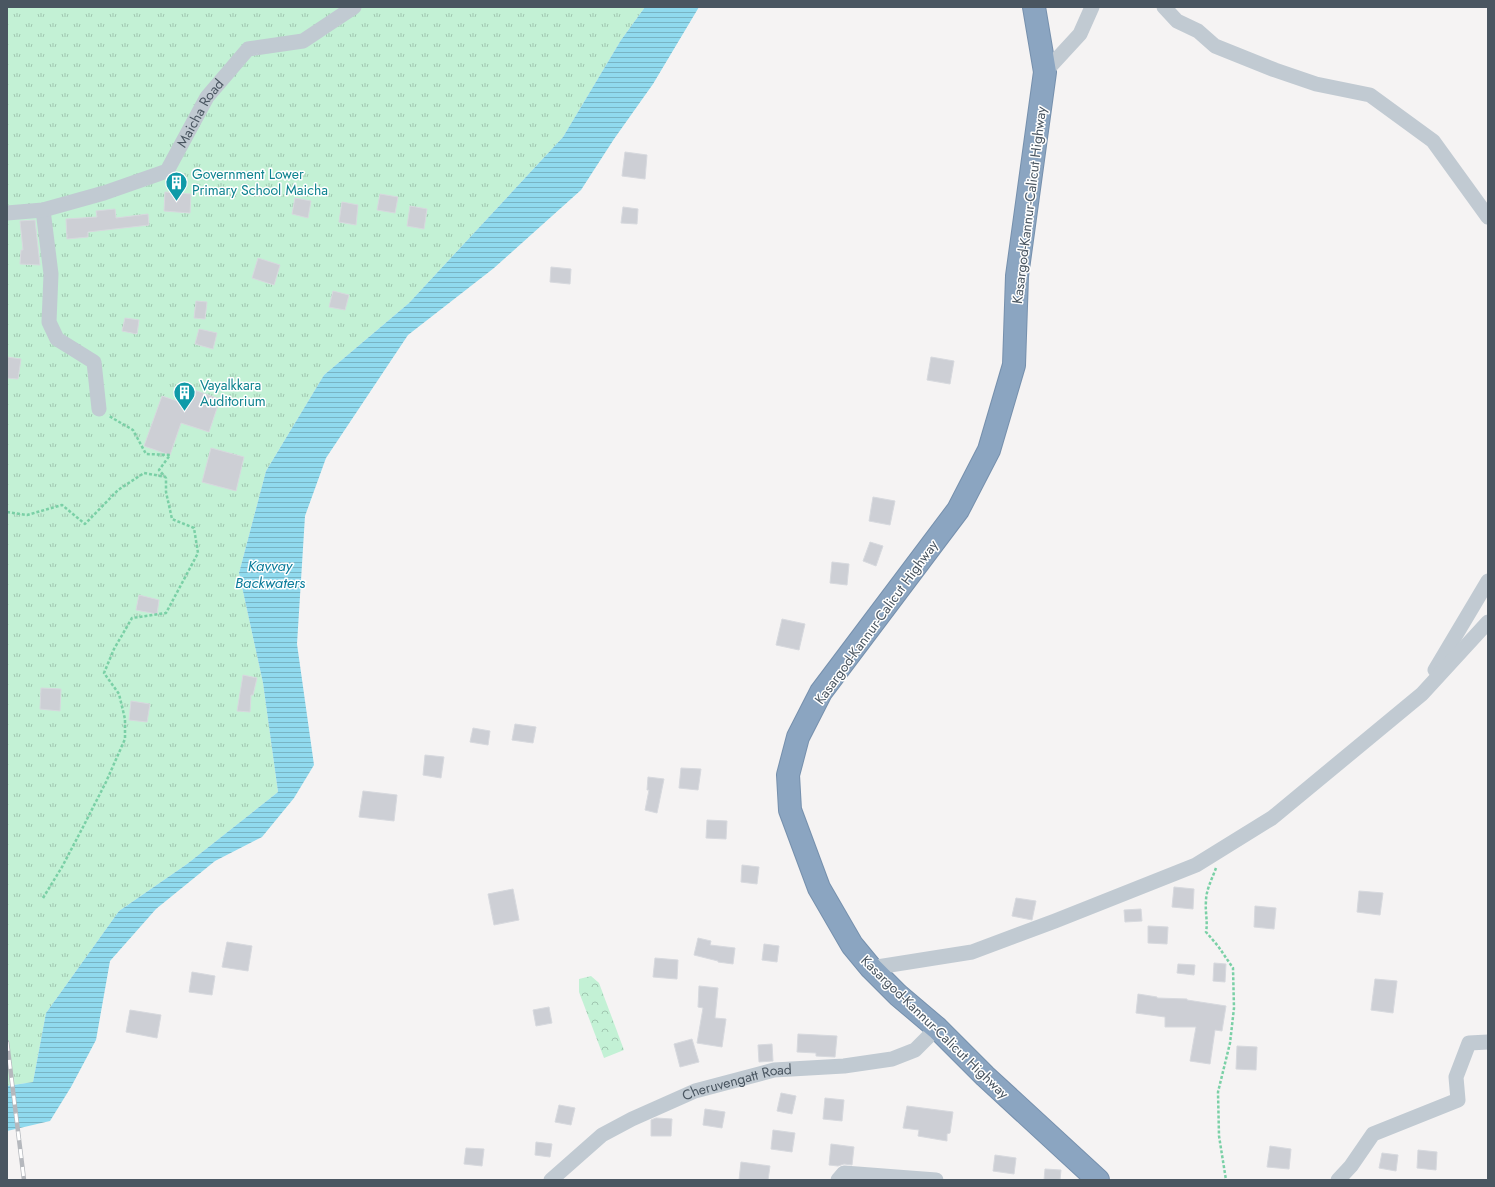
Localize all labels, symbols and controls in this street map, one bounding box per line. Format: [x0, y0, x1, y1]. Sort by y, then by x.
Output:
street label: Maicha Road [172, 74, 228, 151]
street label: Kasargod-Kannur-Calicut Highway [1007, 104, 1051, 305]
place label: Government Lower Primary School Maicha [192, 164, 328, 200]
building icon: Government Lower Primary School Maicha [164, 169, 190, 202]
place label: Vayalkkara Auditorium [200, 375, 266, 411]
building icon: Vayalkkara Auditorium [172, 380, 198, 413]
street label: Kasargod-Kannur-Calicut Highway [810, 535, 943, 708]
water label: Kavvay Backwaters [235, 555, 305, 594]
street label: Kasargod-Kannur-Calicut Highway [857, 951, 1014, 1104]
street label: Cheruvengatt Road [679, 1059, 792, 1106]

